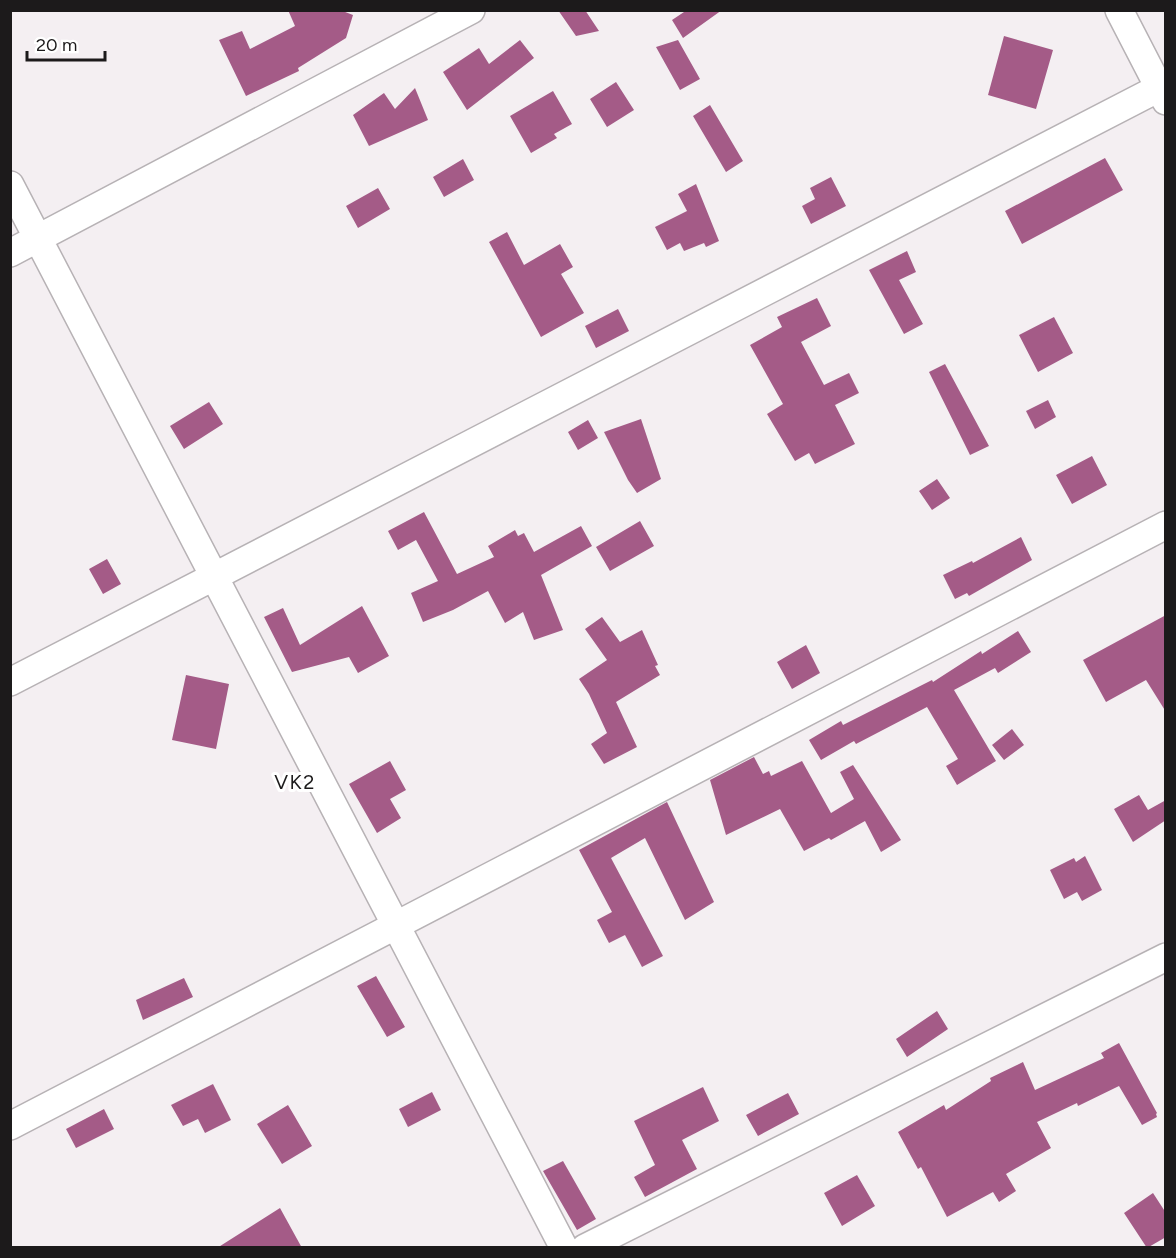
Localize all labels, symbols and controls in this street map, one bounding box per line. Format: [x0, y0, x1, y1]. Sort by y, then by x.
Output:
scale bar [27, 24, 105, 62]
text: 20 m [36, 34, 77, 56]
district label: VK2 [274, 770, 316, 794]

